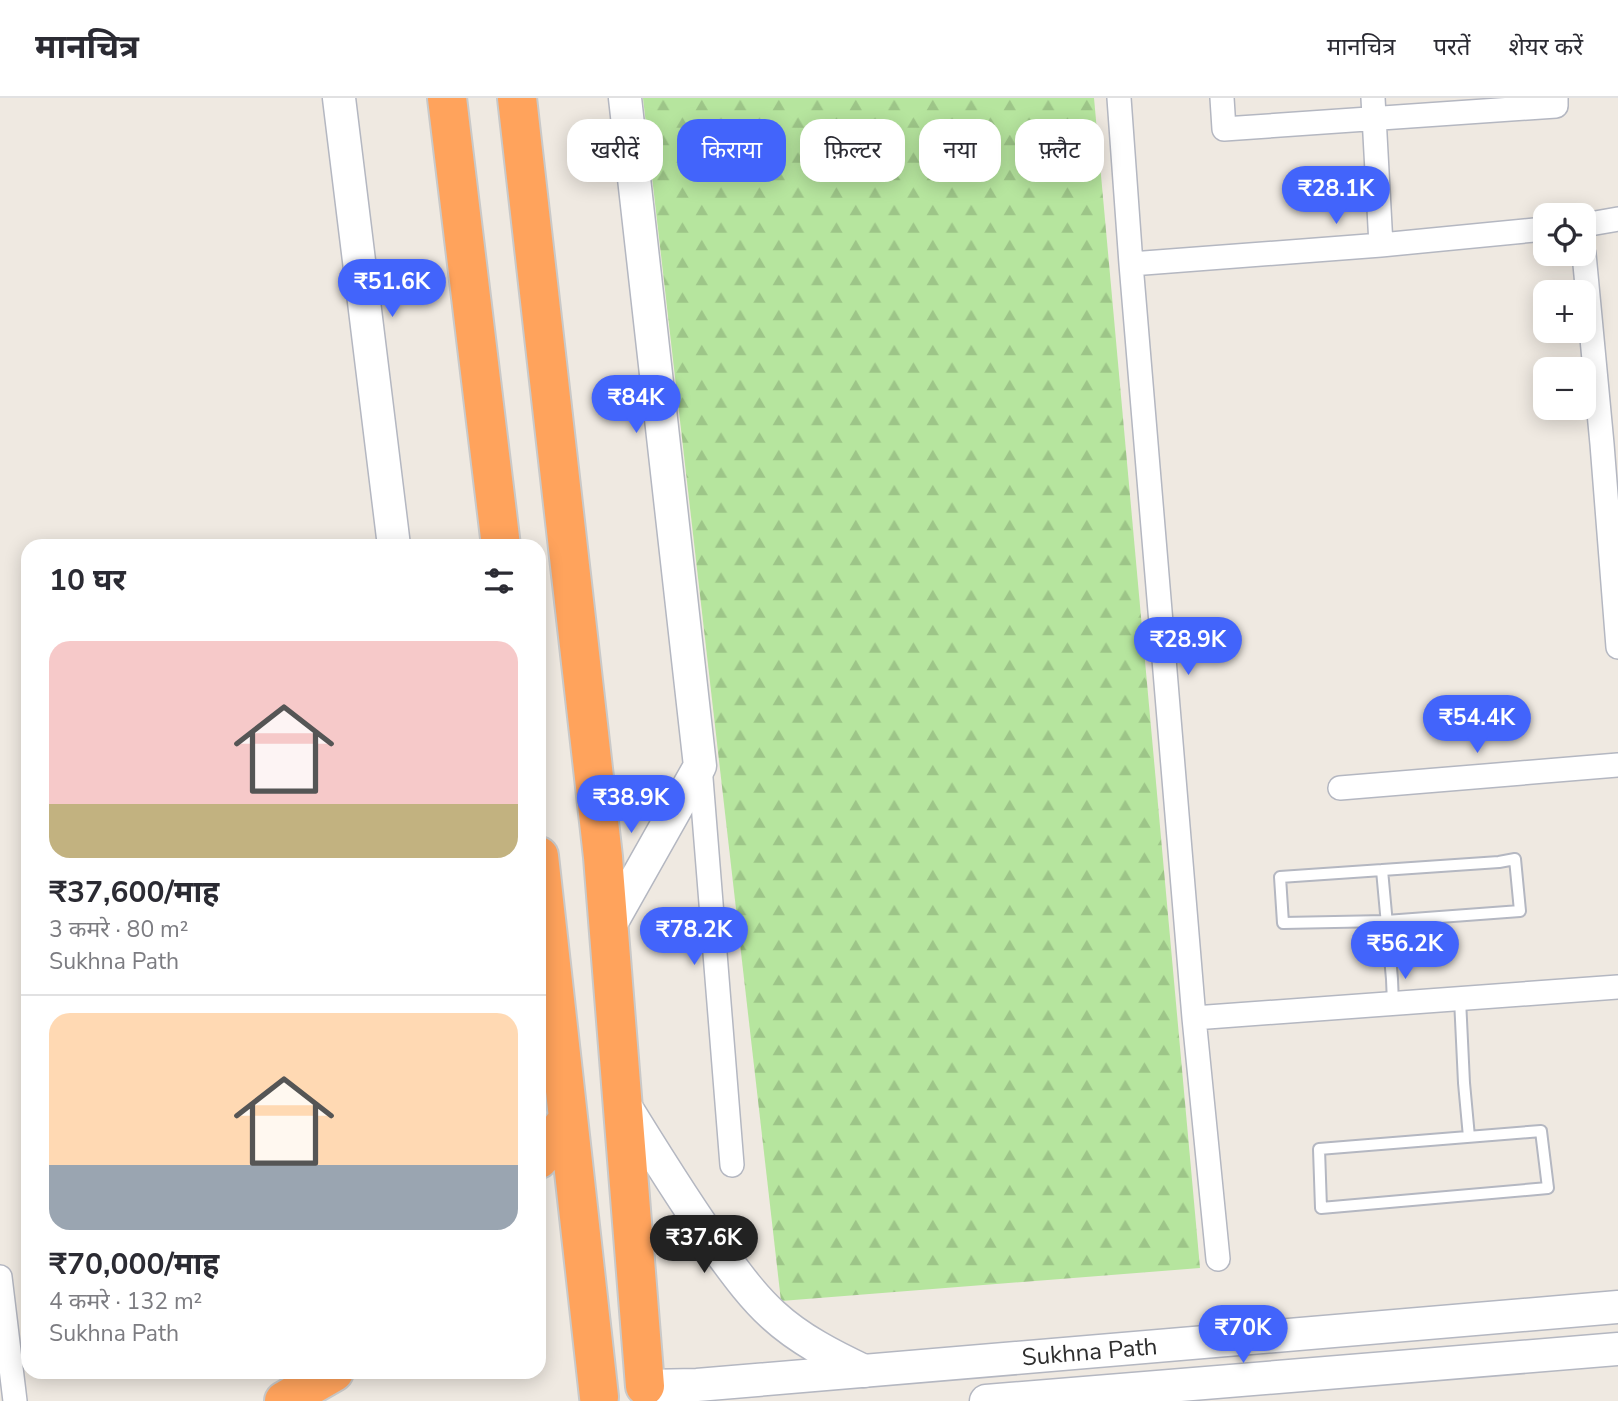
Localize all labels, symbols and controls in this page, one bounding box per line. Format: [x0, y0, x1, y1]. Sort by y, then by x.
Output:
text: मानचित्र [35, 25, 139, 70]
text: मानचित्र [1327, 31, 1395, 63]
text: परतें [1433, 31, 1471, 63]
text: शेयर करें [1509, 31, 1583, 63]
chip: खरीदें [567, 119, 663, 182]
chip: किराया [677, 119, 786, 182]
chip: फ़िल्टर [800, 119, 905, 182]
chip: नया [919, 119, 1001, 182]
chip: फ़्लैट [1015, 119, 1104, 182]
pin: ₹28.1K [1279, 166, 1393, 226]
text: ₹28.1K [1298, 173, 1374, 204]
map controls [1533, 203, 1596, 420]
button: locate [1533, 203, 1596, 266]
pin: ₹51.6K [335, 260, 449, 319]
text: ₹51.6K [354, 266, 430, 297]
button: + [1533, 280, 1596, 343]
button: − [1533, 357, 1596, 420]
pin: ₹84K [595, 376, 677, 435]
text: ₹84K [608, 382, 664, 413]
text: 10 घर [49, 560, 126, 601]
icon: filters [480, 562, 518, 600]
pin: ₹28.9K [1131, 618, 1245, 677]
text: ₹28.9K [1150, 624, 1226, 655]
icon: home [221, 686, 347, 812]
pin: ₹54.4K [1420, 696, 1534, 755]
text: ₹54.4K [1439, 702, 1515, 733]
pin: ₹38.9K [574, 776, 688, 835]
text: ₹38.9K [593, 782, 669, 813]
text: ₹37,600/माह [49, 872, 219, 913]
pin: ₹78.2K [637, 908, 751, 967]
text: 3 कमरे · 80 m² [49, 914, 189, 945]
text: ₹78.2K [656, 914, 732, 945]
pin: ₹56.2K [1348, 922, 1462, 981]
text: ₹56.2K [1367, 928, 1443, 959]
text: Sukhna Path [49, 946, 179, 977]
icon: home [221, 1058, 347, 1184]
pin: ₹37.6K [647, 1216, 761, 1275]
text: ₹37.6K [666, 1222, 742, 1253]
text: ₹70,000/माह [49, 1244, 219, 1285]
text: 4 कमरे · 132 m² [49, 1286, 202, 1317]
pin: ₹70K [1202, 1306, 1284, 1365]
text: ₹70K [1215, 1312, 1271, 1343]
text: Sukhna Path [49, 1318, 179, 1349]
street label: Sukhna Path [1021, 1330, 1159, 1373]

